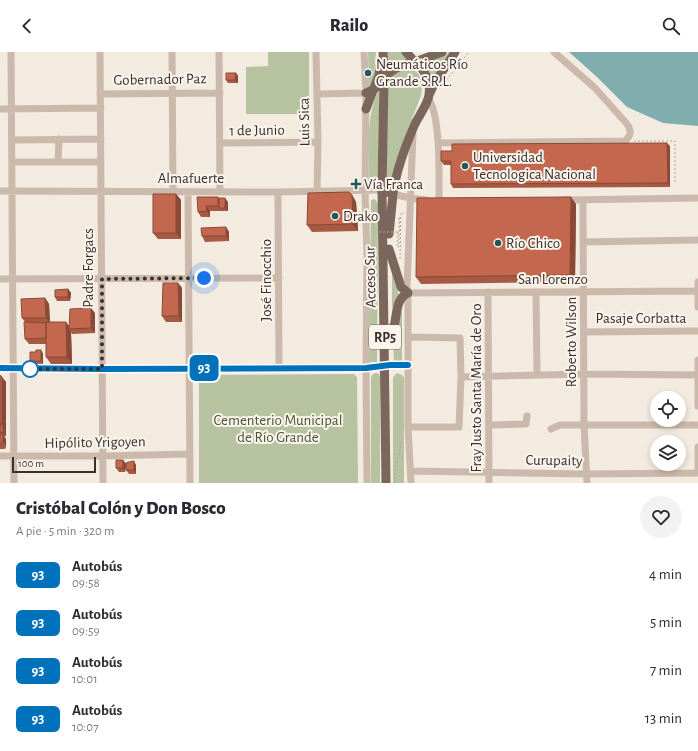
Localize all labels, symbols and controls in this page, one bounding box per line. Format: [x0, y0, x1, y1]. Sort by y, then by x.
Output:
icon: back [16, 15, 38, 37]
icon: search [660, 15, 682, 37]
text: Railo [330, 17, 368, 35]
place label: Neumáticos Río Grande S.R.L. [376, 57, 468, 89]
marker: Neumáticos Río Grande S.R.L. [363, 68, 373, 78]
street label: Gobernador Paz [113, 71, 207, 88]
street label: Luis Sica [297, 97, 312, 147]
street label: 1 de Junio [229, 123, 285, 138]
place label: Universidad Tecnologica Nacional [473, 150, 596, 182]
marker: Universidad Tecnologica Nacional [460, 161, 470, 171]
street label: Almafuerte [158, 171, 224, 186]
place label: Vía Franca [364, 177, 423, 192]
marker: Vía Franca [351, 179, 361, 189]
place label: Drako [343, 209, 378, 224]
marker: Drako [330, 211, 340, 221]
street label: Padre Forgacs [81, 228, 96, 308]
place label: Río Chico [506, 236, 560, 251]
marker: Río Chico [493, 238, 503, 248]
street label: José Finocchio [259, 239, 274, 321]
street label: Acceso Sur [362, 246, 379, 308]
your location [194, 268, 214, 288]
street label: San Lorenzo [518, 272, 588, 287]
street label: Roberto Wilson [564, 297, 579, 387]
street label: Fray Justo Santa María de Oro [469, 303, 484, 473]
street label: Pasaje Corbatta [596, 311, 687, 326]
road number: RP5 [369, 325, 401, 349]
line badge: 93 [186, 355, 222, 381]
unlabelled marker [21, 360, 39, 378]
text: 93 [198, 361, 210, 375]
map controls [650, 391, 686, 471]
button: locate [650, 391, 686, 427]
park label: Cementerio Municipal de Río Grande [214, 413, 342, 445]
street label: Hipólito Yrigoyen [44, 434, 146, 451]
button: layers [650, 435, 686, 471]
street label: Curupaity [525, 453, 583, 469]
scale bar [12, 455, 96, 474]
text: 100 m [18, 458, 44, 469]
button: heart [640, 496, 682, 538]
text: Cristóbal Colón y Don Bosco [16, 499, 226, 518]
text: A pie · 5 min · 320 m [16, 525, 114, 538]
text: Autobús [72, 559, 122, 574]
text: 4 min [649, 567, 682, 582]
text: 93 [32, 568, 44, 582]
text: 09:58 [72, 577, 100, 590]
text: Autobús [72, 607, 122, 622]
text: 5 min [650, 615, 682, 630]
text: 93 [32, 616, 44, 630]
text: 09:59 [72, 625, 100, 638]
text: Autobús [72, 655, 122, 670]
text: 7 min [650, 663, 682, 678]
text: 93 [32, 664, 44, 678]
text: 10:01 [72, 673, 98, 686]
text: Autobús [72, 703, 122, 718]
text: 13 min [645, 711, 682, 726]
text: 93 [32, 712, 44, 726]
text: 10:07 [72, 721, 99, 734]

